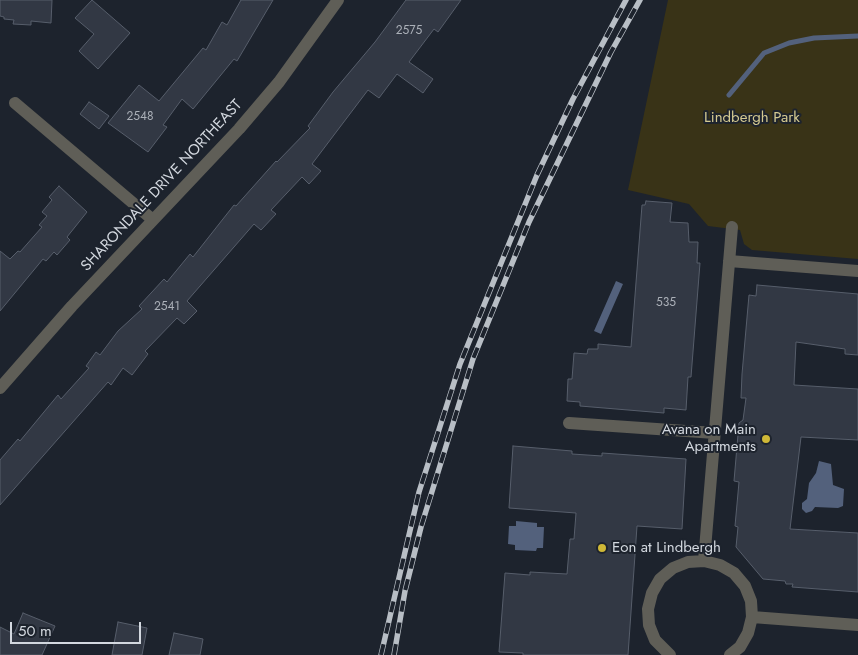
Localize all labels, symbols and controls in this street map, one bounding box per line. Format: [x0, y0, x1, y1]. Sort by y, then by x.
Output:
house number: 2575 [396, 24, 422, 38]
street label: SHARONDALE DRIVE NORTHEAST [78, 97, 246, 275]
park label: Lindbergh Park [704, 109, 800, 127]
house number: 2548 [126, 110, 154, 124]
house number: 535 [656, 296, 676, 310]
house number: 2541 [154, 300, 180, 314]
place label: Avana on Main Apartments [662, 421, 756, 456]
marker: Avana on Main Apartments [760, 433, 772, 445]
place label: Eon at Lindbergh [612, 539, 721, 557]
marker: Eon at Lindbergh [596, 542, 608, 554]
scale bar [12, 612, 144, 644]
text: 50 m [18, 620, 52, 642]

